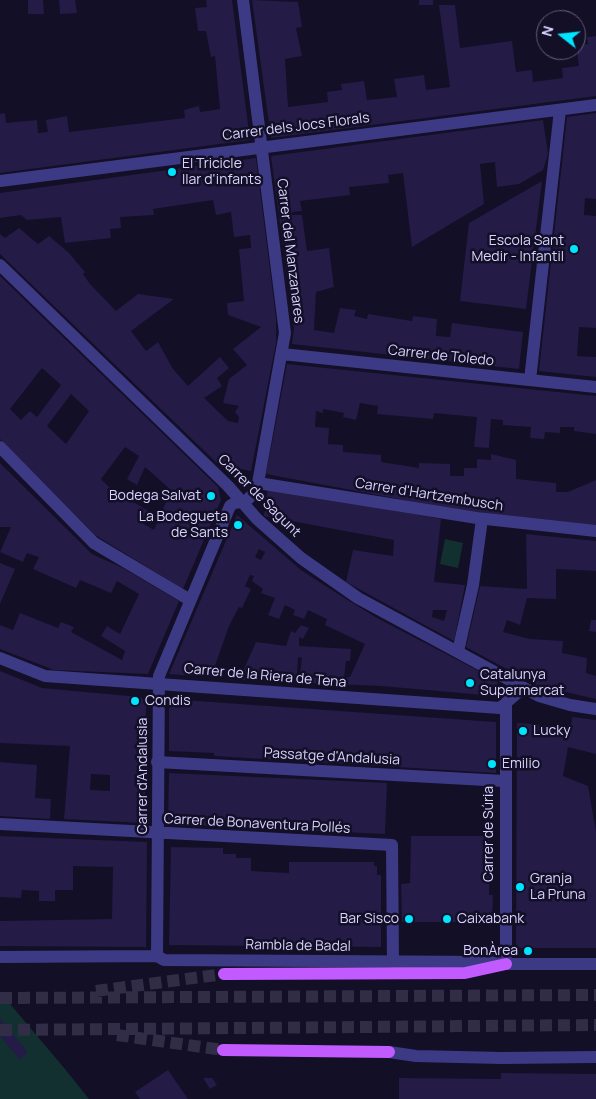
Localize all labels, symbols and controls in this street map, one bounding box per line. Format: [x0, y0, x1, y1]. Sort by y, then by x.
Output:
north arrow [536, 10, 586, 60]
text: N [537, 24, 558, 38]
street label: Carrer dels Jocs Florals [221, 110, 371, 144]
place label: El Tricicle llar d'infants [182, 156, 261, 188]
marker: El Tricicle llar d'infants [166, 166, 178, 178]
street label: Carrer del Manzanares [273, 178, 307, 324]
place label: Escola Sant Medir - Infantil [471, 233, 564, 266]
marker: Escola Sant Medir - Infantil [568, 243, 580, 255]
street label: Carrer de Toledo [387, 342, 495, 370]
street label: Carrer de Sagunt [214, 451, 304, 541]
street label: Carrer d'Hartzembusch [354, 475, 504, 515]
place label: Bodega Salvat [109, 488, 201, 504]
marker: Bodega Salvat [205, 490, 217, 502]
place label: La Bodegueta de Sants [139, 509, 228, 542]
marker: La Bodegueta de Sants [232, 519, 244, 531]
street label: Carrer de la Riera de Tena [183, 661, 347, 691]
place label: Catalunya Supermercat [480, 667, 564, 700]
marker: Catalunya Supermercat [464, 677, 476, 689]
place label: Condis [145, 693, 190, 709]
marker: Condis [129, 695, 141, 707]
street label: Carrer d'Andalusia [135, 718, 151, 834]
place label: Lucky [533, 723, 571, 739]
marker: Lucky [517, 725, 529, 737]
street label: Passatge d'Andalusia [264, 745, 400, 769]
place label: Emilio [502, 756, 540, 772]
marker: Emilio [486, 758, 498, 770]
street label: Carrer de Súria [481, 786, 497, 882]
street label: Carrer de Bonaventura Pollés [163, 811, 351, 837]
place label: Granja La Pruna [530, 871, 586, 904]
marker: Granja La Pruna [514, 881, 526, 893]
place label: Bar Sisco [340, 911, 399, 927]
place label: Caixabank [457, 911, 524, 927]
marker: Bar Sisco [403, 913, 415, 925]
marker: Caixabank [441, 913, 453, 925]
street label: Rambla de Badal [245, 937, 351, 955]
place label: BonÀrea [463, 943, 518, 959]
marker: BonÀrea [522, 945, 534, 957]

